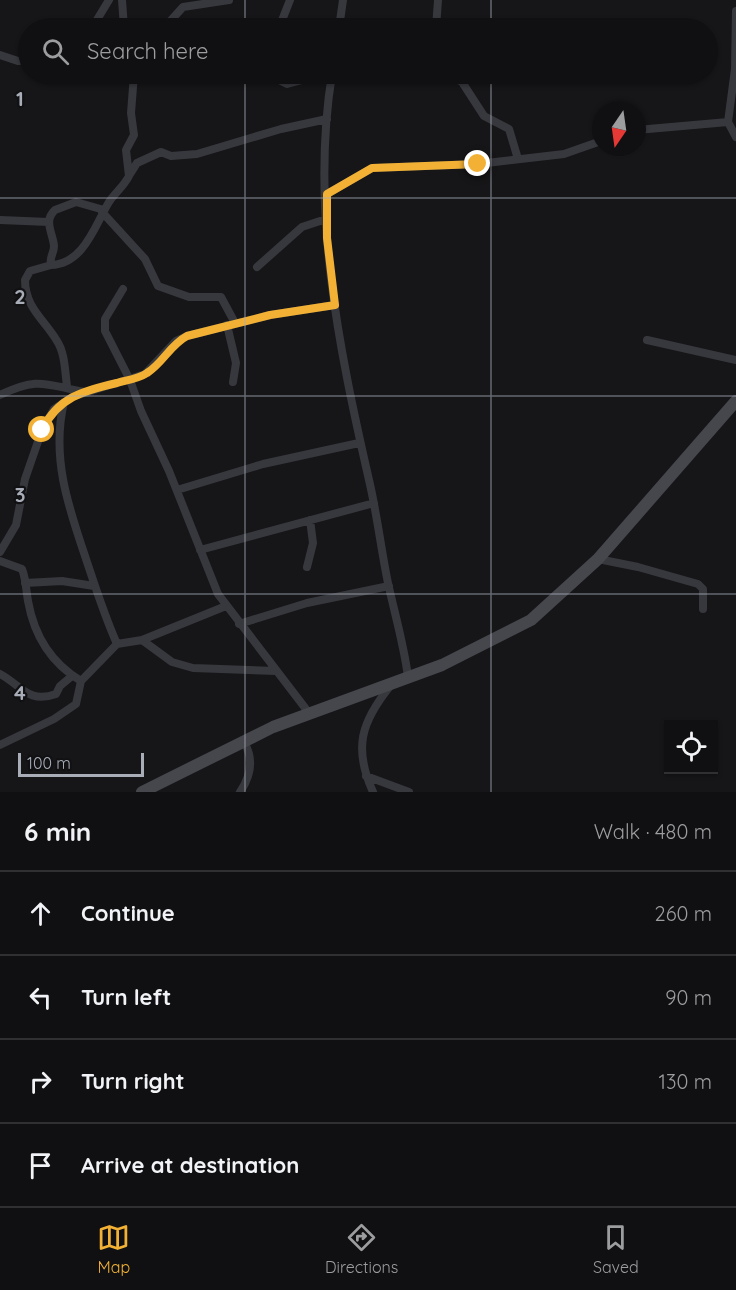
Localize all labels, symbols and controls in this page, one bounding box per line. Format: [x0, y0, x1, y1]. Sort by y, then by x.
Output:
search box [18, 18, 718, 84]
icon: search [39, 35, 72, 68]
text: Search here [87, 37, 208, 65]
text: 1 [16, 86, 24, 111]
north arrow [592, 102, 646, 156]
route end [464, 150, 490, 176]
text: 2 [14, 284, 26, 309]
route start [28, 416, 54, 442]
text: 3 [15, 482, 25, 507]
text: 4 [14, 680, 26, 705]
map controls [664, 720, 718, 774]
button: locate [664, 720, 718, 774]
scale bar [18, 750, 144, 778]
text: 100 m [27, 753, 71, 773]
text: 6 min [24, 815, 91, 848]
text: Walk · 480 m [594, 819, 712, 844]
icon: ahead [24, 897, 57, 930]
text: Continue [81, 899, 175, 927]
text: 260 m [655, 901, 712, 926]
icon: left [24, 981, 57, 1014]
text: Turn left [81, 983, 171, 1011]
text: 90 m [665, 985, 712, 1010]
icon: right [24, 1065, 57, 1098]
text: Turn right [81, 1067, 185, 1095]
text: 130 m [659, 1069, 712, 1094]
icon: arrive [24, 1149, 57, 1182]
text: Arrive at destination [81, 1151, 299, 1179]
tab: Map [97, 1221, 130, 1277]
tab: Directions [325, 1221, 398, 1277]
tab: Saved [593, 1221, 639, 1277]

